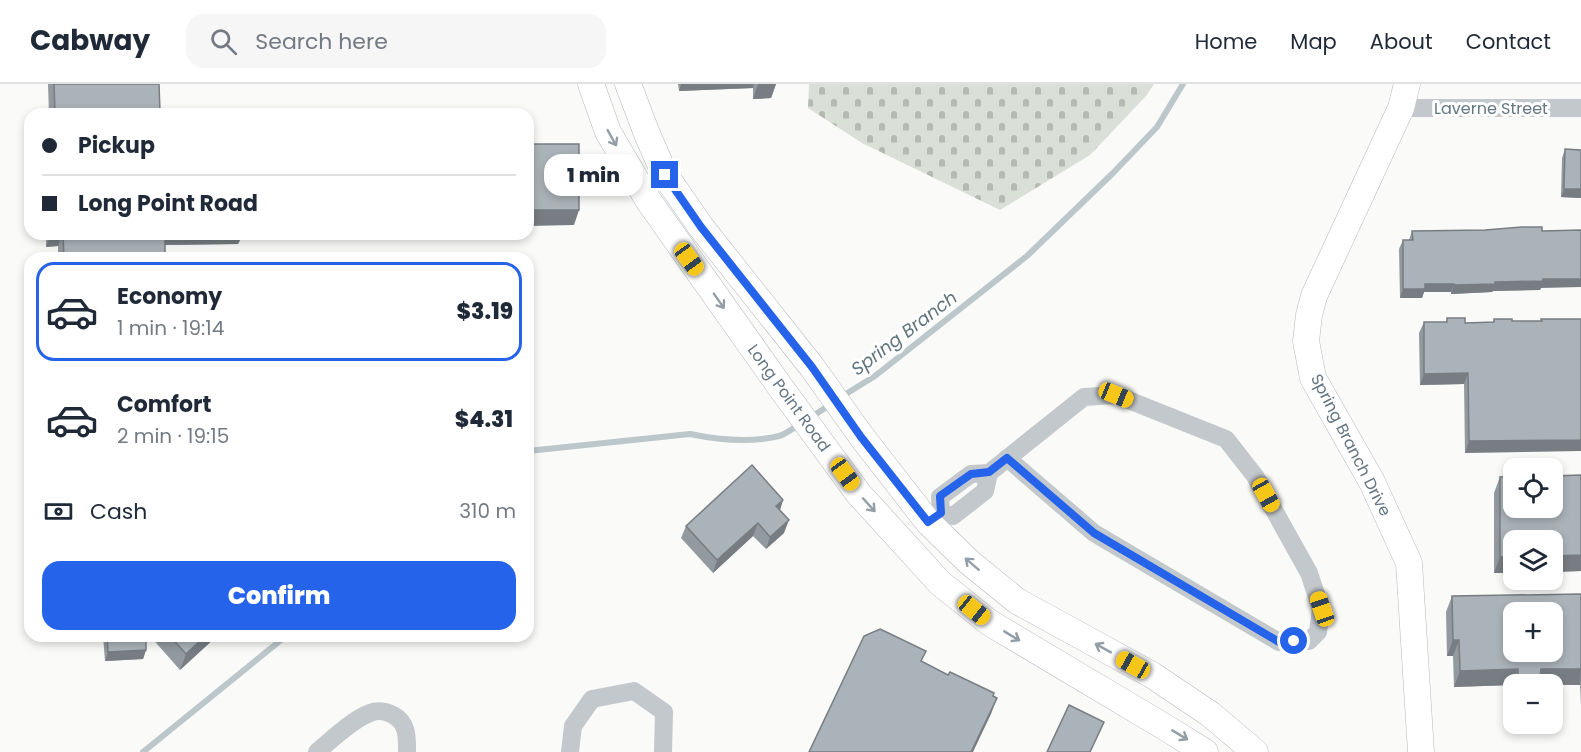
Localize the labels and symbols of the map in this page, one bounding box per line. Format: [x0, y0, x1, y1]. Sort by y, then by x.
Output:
street label: Laverne Street [1434, 97, 1548, 120]
one-way arrow [607, 129, 618, 147]
callout: 1 min [545, 154, 644, 196]
route end [651, 161, 678, 188]
car [671, 239, 707, 279]
water label: Spring Branch [846, 285, 962, 381]
one-way arrow [713, 292, 725, 308]
street label: Long Point Road [742, 340, 836, 456]
street label: Spring Branch Drive [1305, 370, 1397, 520]
car [1096, 380, 1136, 410]
car [827, 454, 863, 494]
car [1249, 475, 1283, 515]
one-way arrow [862, 497, 876, 512]
one-way arrow [964, 557, 980, 570]
car [1308, 589, 1336, 629]
car [954, 592, 994, 628]
route start [1280, 627, 1307, 654]
one-way arrow [1003, 630, 1020, 642]
one-way arrow [1095, 642, 1113, 653]
car [1113, 648, 1153, 682]
one-way arrow [1171, 730, 1188, 742]

